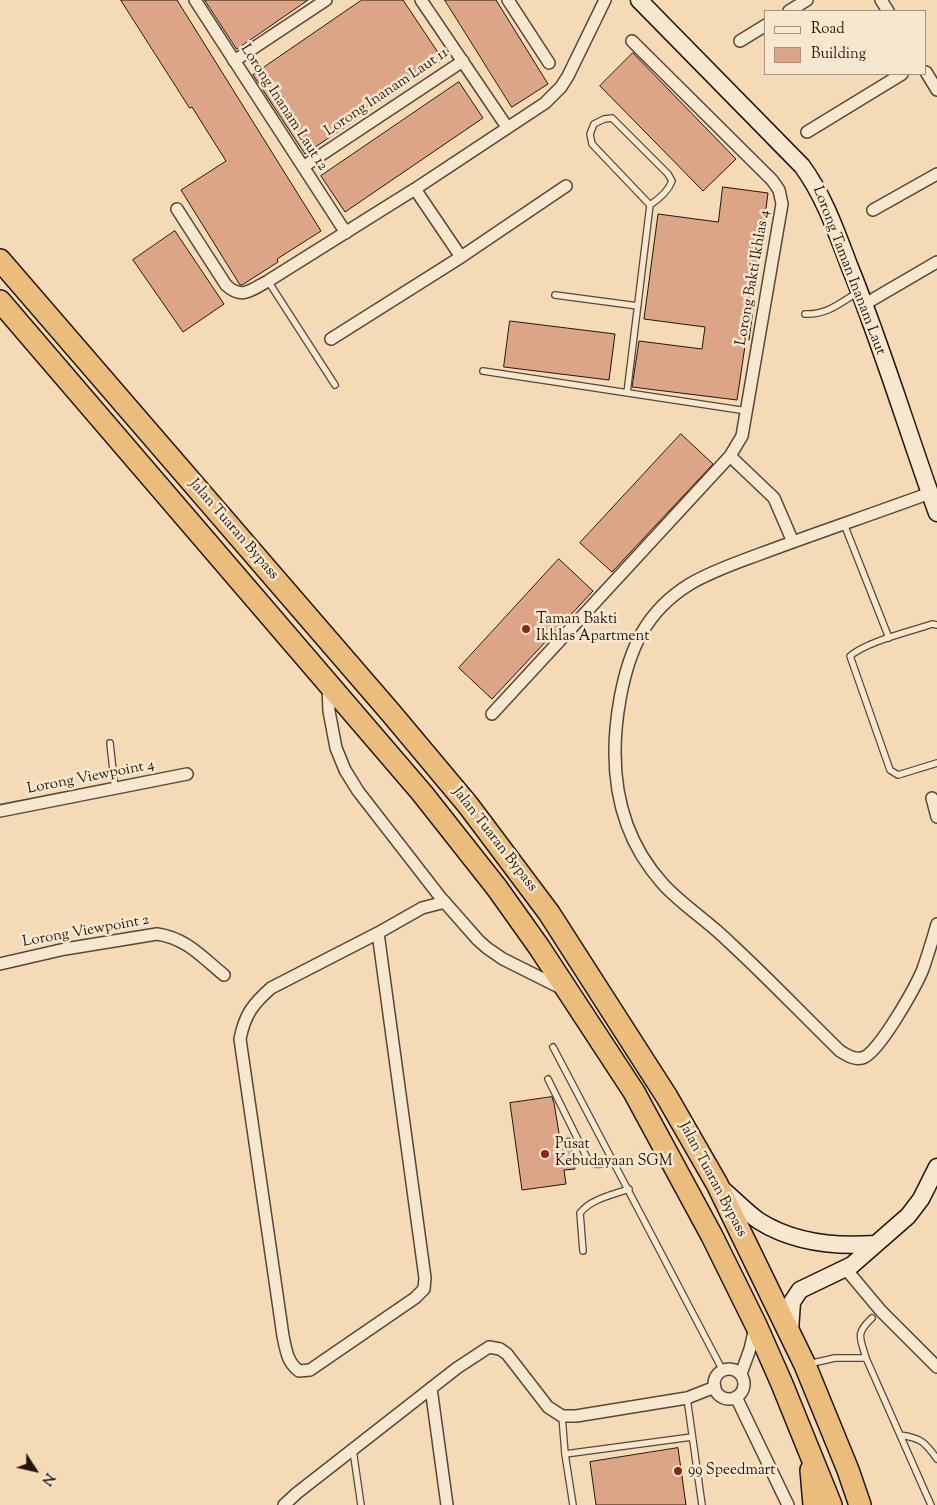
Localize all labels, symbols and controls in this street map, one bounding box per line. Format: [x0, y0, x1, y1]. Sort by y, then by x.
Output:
legend [764, 10, 927, 75]
text: Road [811, 19, 845, 40]
street label: Lorong Inanam Laut 12 [235, 41, 331, 175]
text: Building [811, 44, 866, 65]
street label: Lorong Inanam Laut 11 [322, 45, 452, 141]
street label: Lorong Taman Inanam Laut [807, 184, 889, 358]
street label: Lorong Bakti Ikhlas 4 [733, 209, 775, 347]
street label: Jalan Tuaran Bypass [184, 476, 282, 584]
place label: Taman Bakti Ikhlas Apartment [536, 611, 649, 646]
marker: Taman Bakti Ikhlas Apartment [520, 623, 532, 635]
street label: Lorong Viewpoint 4 [26, 757, 156, 799]
street label: Jalan Tuaran Bypass [448, 784, 540, 896]
street label: Lorong Viewpoint 2 [21, 912, 151, 952]
street label: Jalan Tuaran Bypass [674, 1119, 750, 1241]
place label: Pusat Kebudayaan SGM [555, 1136, 672, 1171]
marker: Pusat Kebudayaan SGM [539, 1148, 551, 1160]
north arrow [10, 1445, 60, 1495]
place label: 99 Speedmart [688, 1462, 775, 1480]
marker: 99 Speedmart [672, 1465, 684, 1477]
text: N [36, 1468, 59, 1489]

